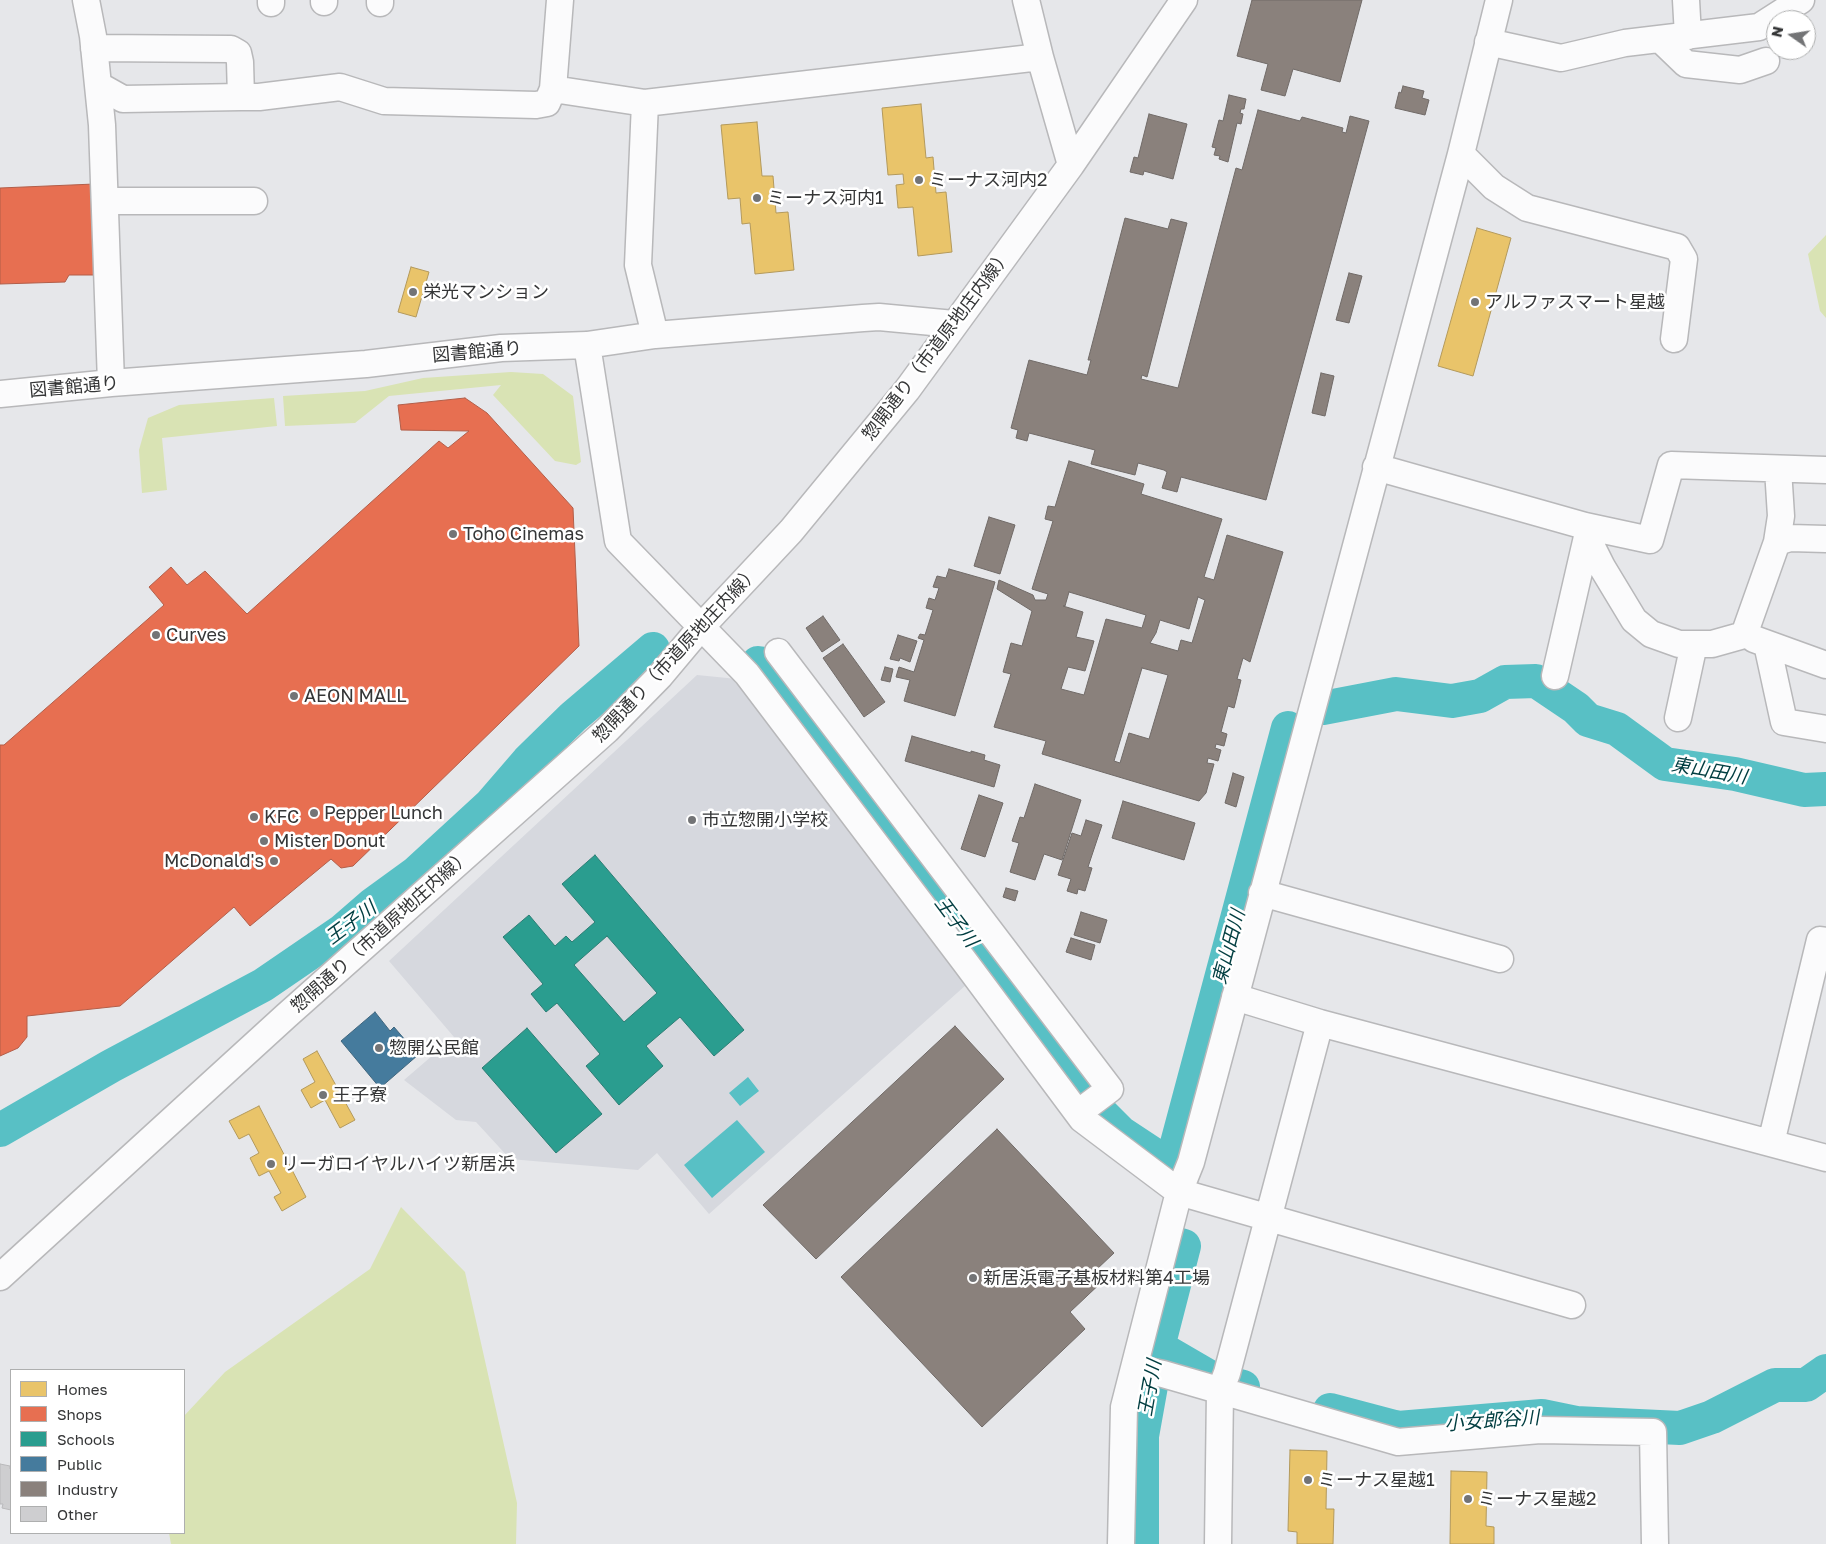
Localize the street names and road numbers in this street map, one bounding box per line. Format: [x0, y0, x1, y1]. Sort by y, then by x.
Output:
street label: 惣開通り（市道原地庄内線） [858, 245, 1016, 445]
street label: 図書館通り [431, 337, 523, 367]
street label: 図書館通り [28, 372, 120, 402]
street label: 惣開通り（市道原地庄内線） [588, 561, 764, 747]
street label: 惣開通り（市道原地庄内線） [287, 845, 475, 1017]

